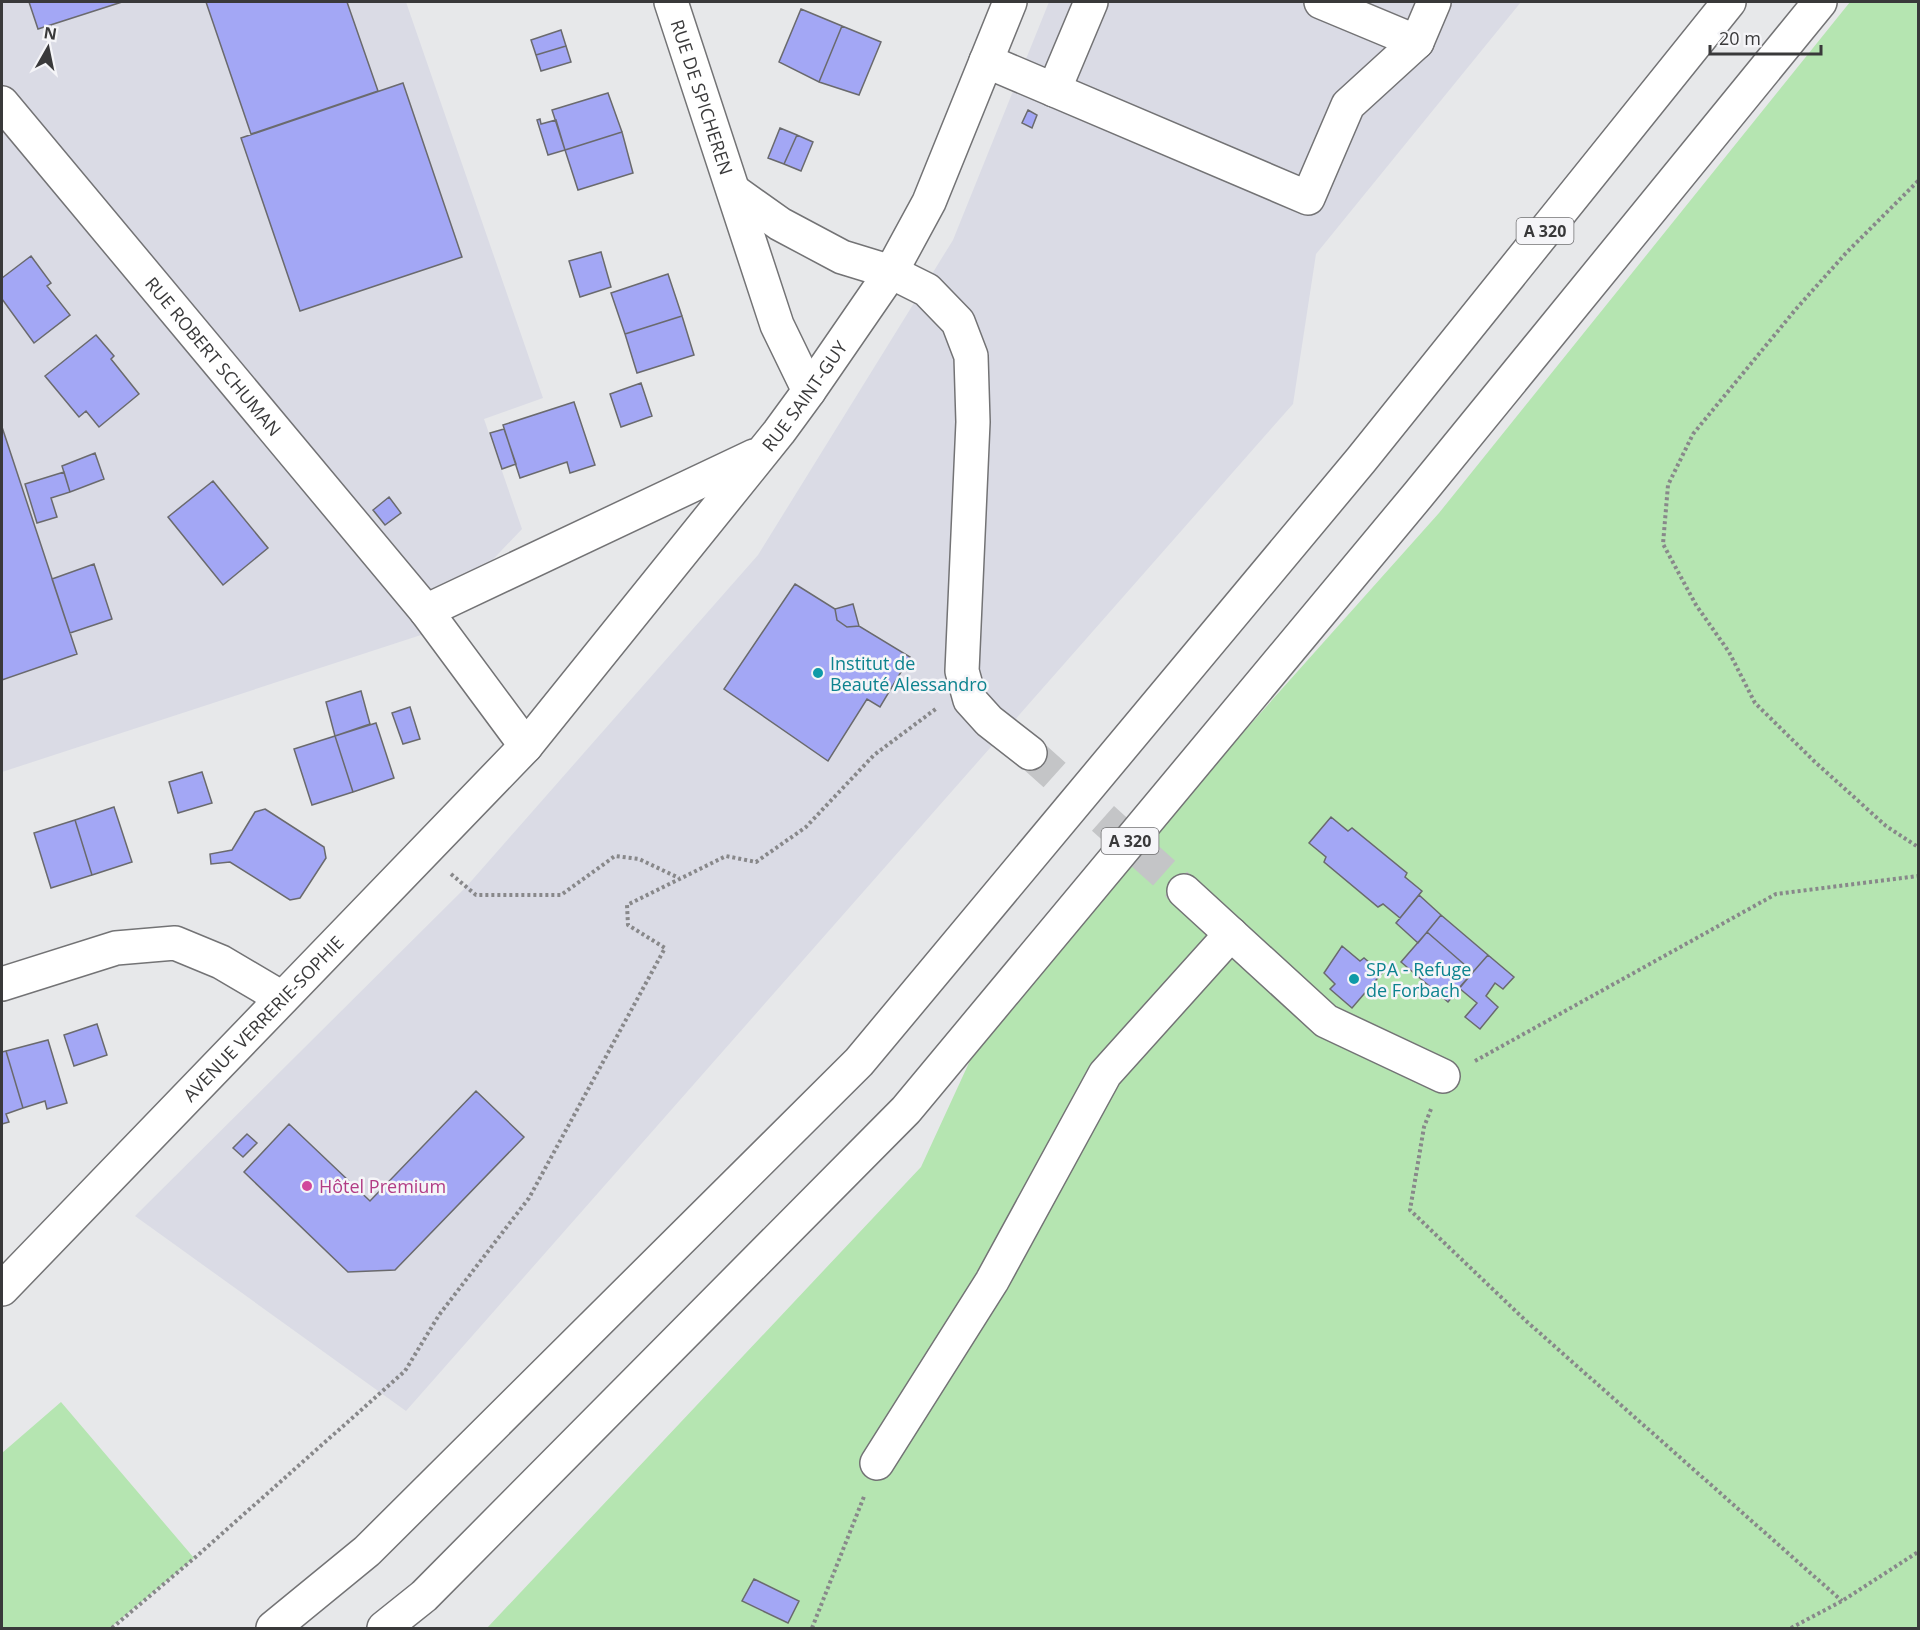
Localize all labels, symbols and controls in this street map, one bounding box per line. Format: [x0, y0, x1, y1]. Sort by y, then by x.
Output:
street label: RUE DE SPICHEREN [666, 16, 739, 178]
north arrow [18, 18, 78, 78]
scale bar [1710, 18, 1821, 56]
text: N [42, 21, 58, 45]
text: 20 m [1719, 26, 1761, 50]
road number: A 320 [1516, 218, 1574, 244]
street label: RUE ROBERT SCHUMAN [140, 272, 287, 441]
street label: RUE SAINT-GUY [756, 335, 853, 456]
place label: Institut de Beauté Alessandro [830, 651, 987, 696]
marker: Institut de Beauté Alessandro [811, 666, 825, 680]
road number: A 320 [1102, 828, 1158, 854]
street label: AVENUE VERRERIE-SOPHIE [178, 930, 349, 1106]
place label: SPA - Refuge de Forbach [1366, 957, 1471, 1002]
marker: SPA - Refuge de Forbach [1347, 972, 1361, 986]
place label: Hôtel Premium [319, 1174, 446, 1198]
marker: Hôtel Premium [300, 1179, 314, 1193]

